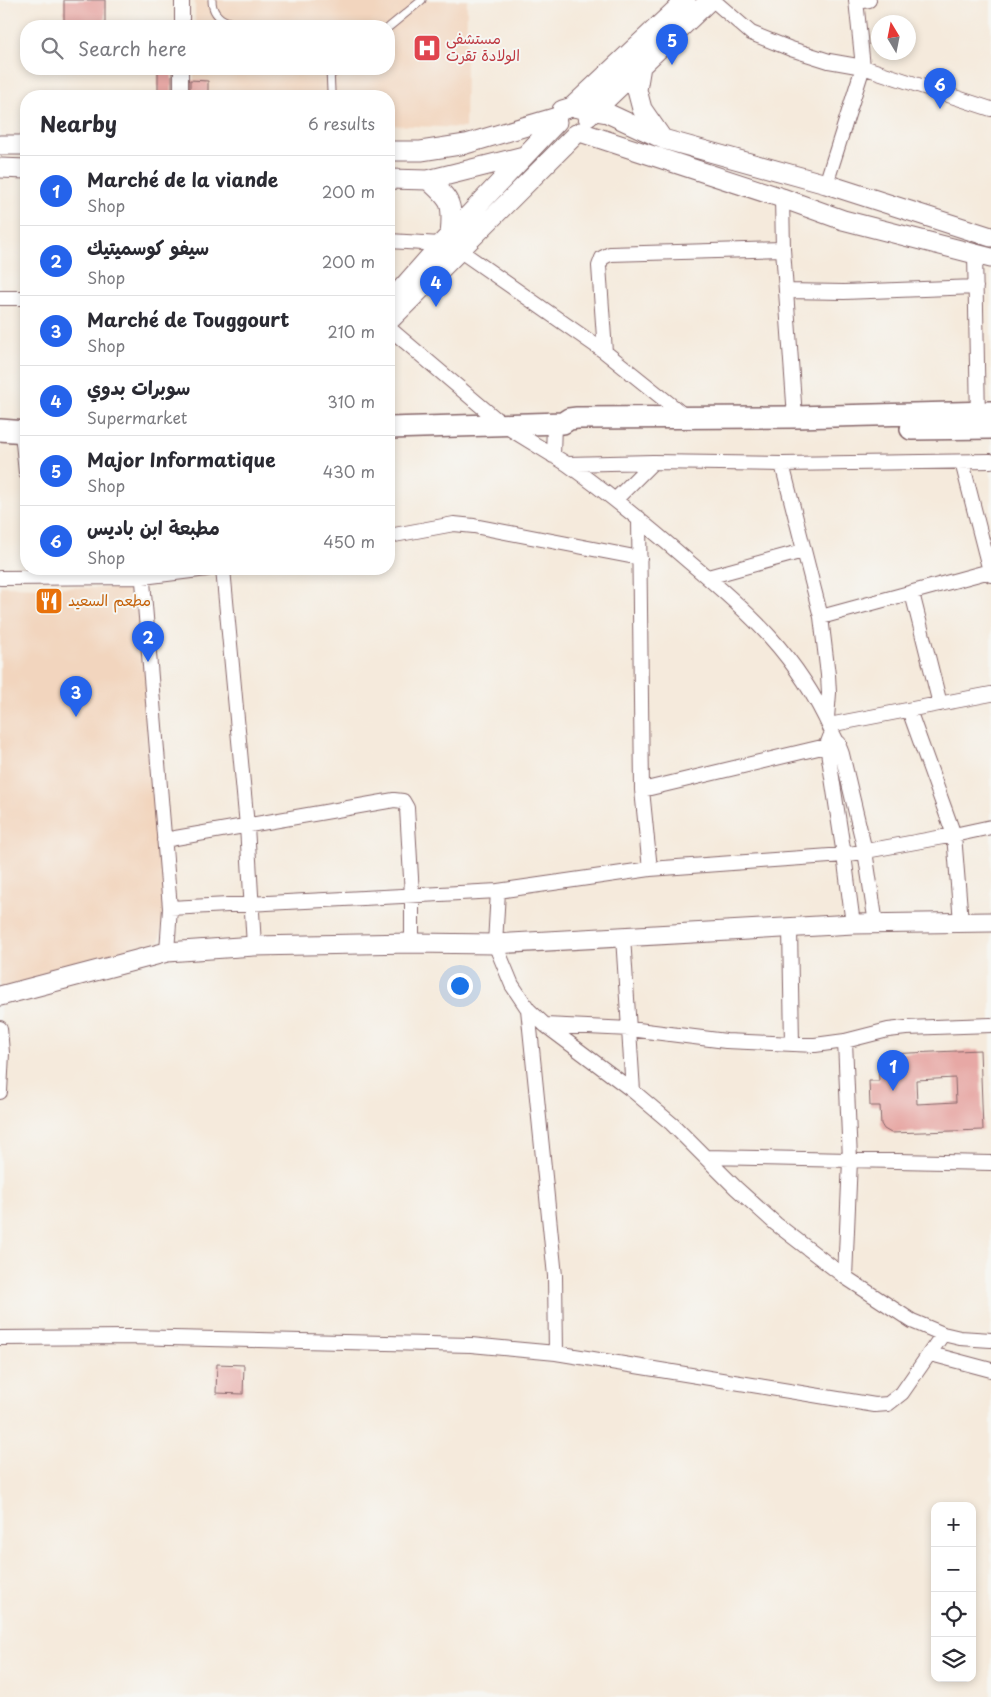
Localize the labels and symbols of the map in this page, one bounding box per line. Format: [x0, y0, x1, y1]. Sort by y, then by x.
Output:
north arrow [871, 15, 916, 60]
pin: 5 [656, 24, 688, 65]
place label: مستشفى الولادة تقرت [446, 26, 520, 66]
hospital icon: مستشفى الولادة تقرت [412, 33, 442, 63]
pin: 6 [924, 68, 956, 109]
pin: 4 [420, 266, 452, 307]
restaurant icon: مطعم السعيد [34, 586, 64, 616]
place label: مطعم السعيد [68, 588, 151, 613]
pin: 2 [132, 621, 164, 662]
pin: 3 [60, 676, 92, 717]
your location [447, 973, 473, 999]
pin: 1 [877, 1050, 909, 1091]

